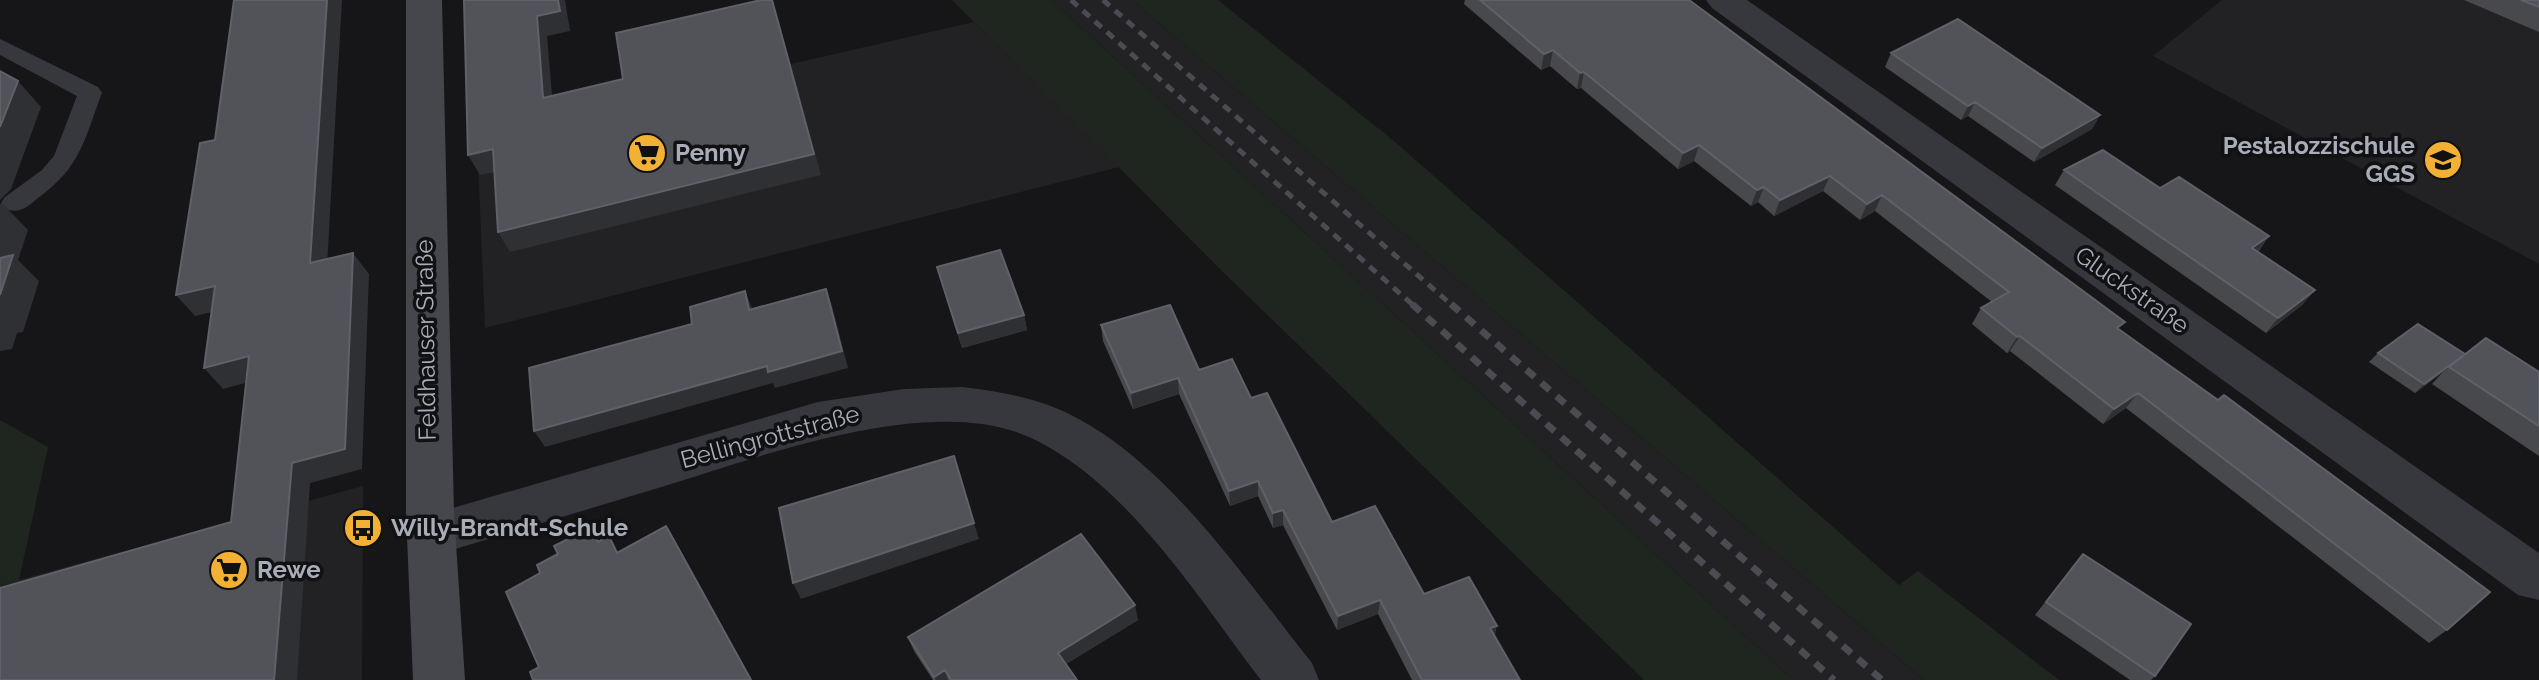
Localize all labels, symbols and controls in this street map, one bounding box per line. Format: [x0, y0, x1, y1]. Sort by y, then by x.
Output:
place label: Pestalozzischule GGS [2223, 131, 2415, 188]
supermarket icon: Penny [626, 132, 668, 174]
place label: Penny [675, 138, 746, 167]
school or university icon: Pestalozzischule GGS [2422, 139, 2464, 181]
street label: Feldhauser Straße [409, 239, 442, 441]
street label: Gluckstraße [2070, 240, 2195, 339]
street label: Bellingrottstraße [677, 399, 862, 474]
bus stop icon: Willy-Brandt-Schule [342, 507, 384, 549]
place label: Willy-Brandt-Schule [391, 513, 628, 542]
supermarket icon: Rewe [208, 549, 250, 591]
place label: Rewe [257, 555, 321, 584]

